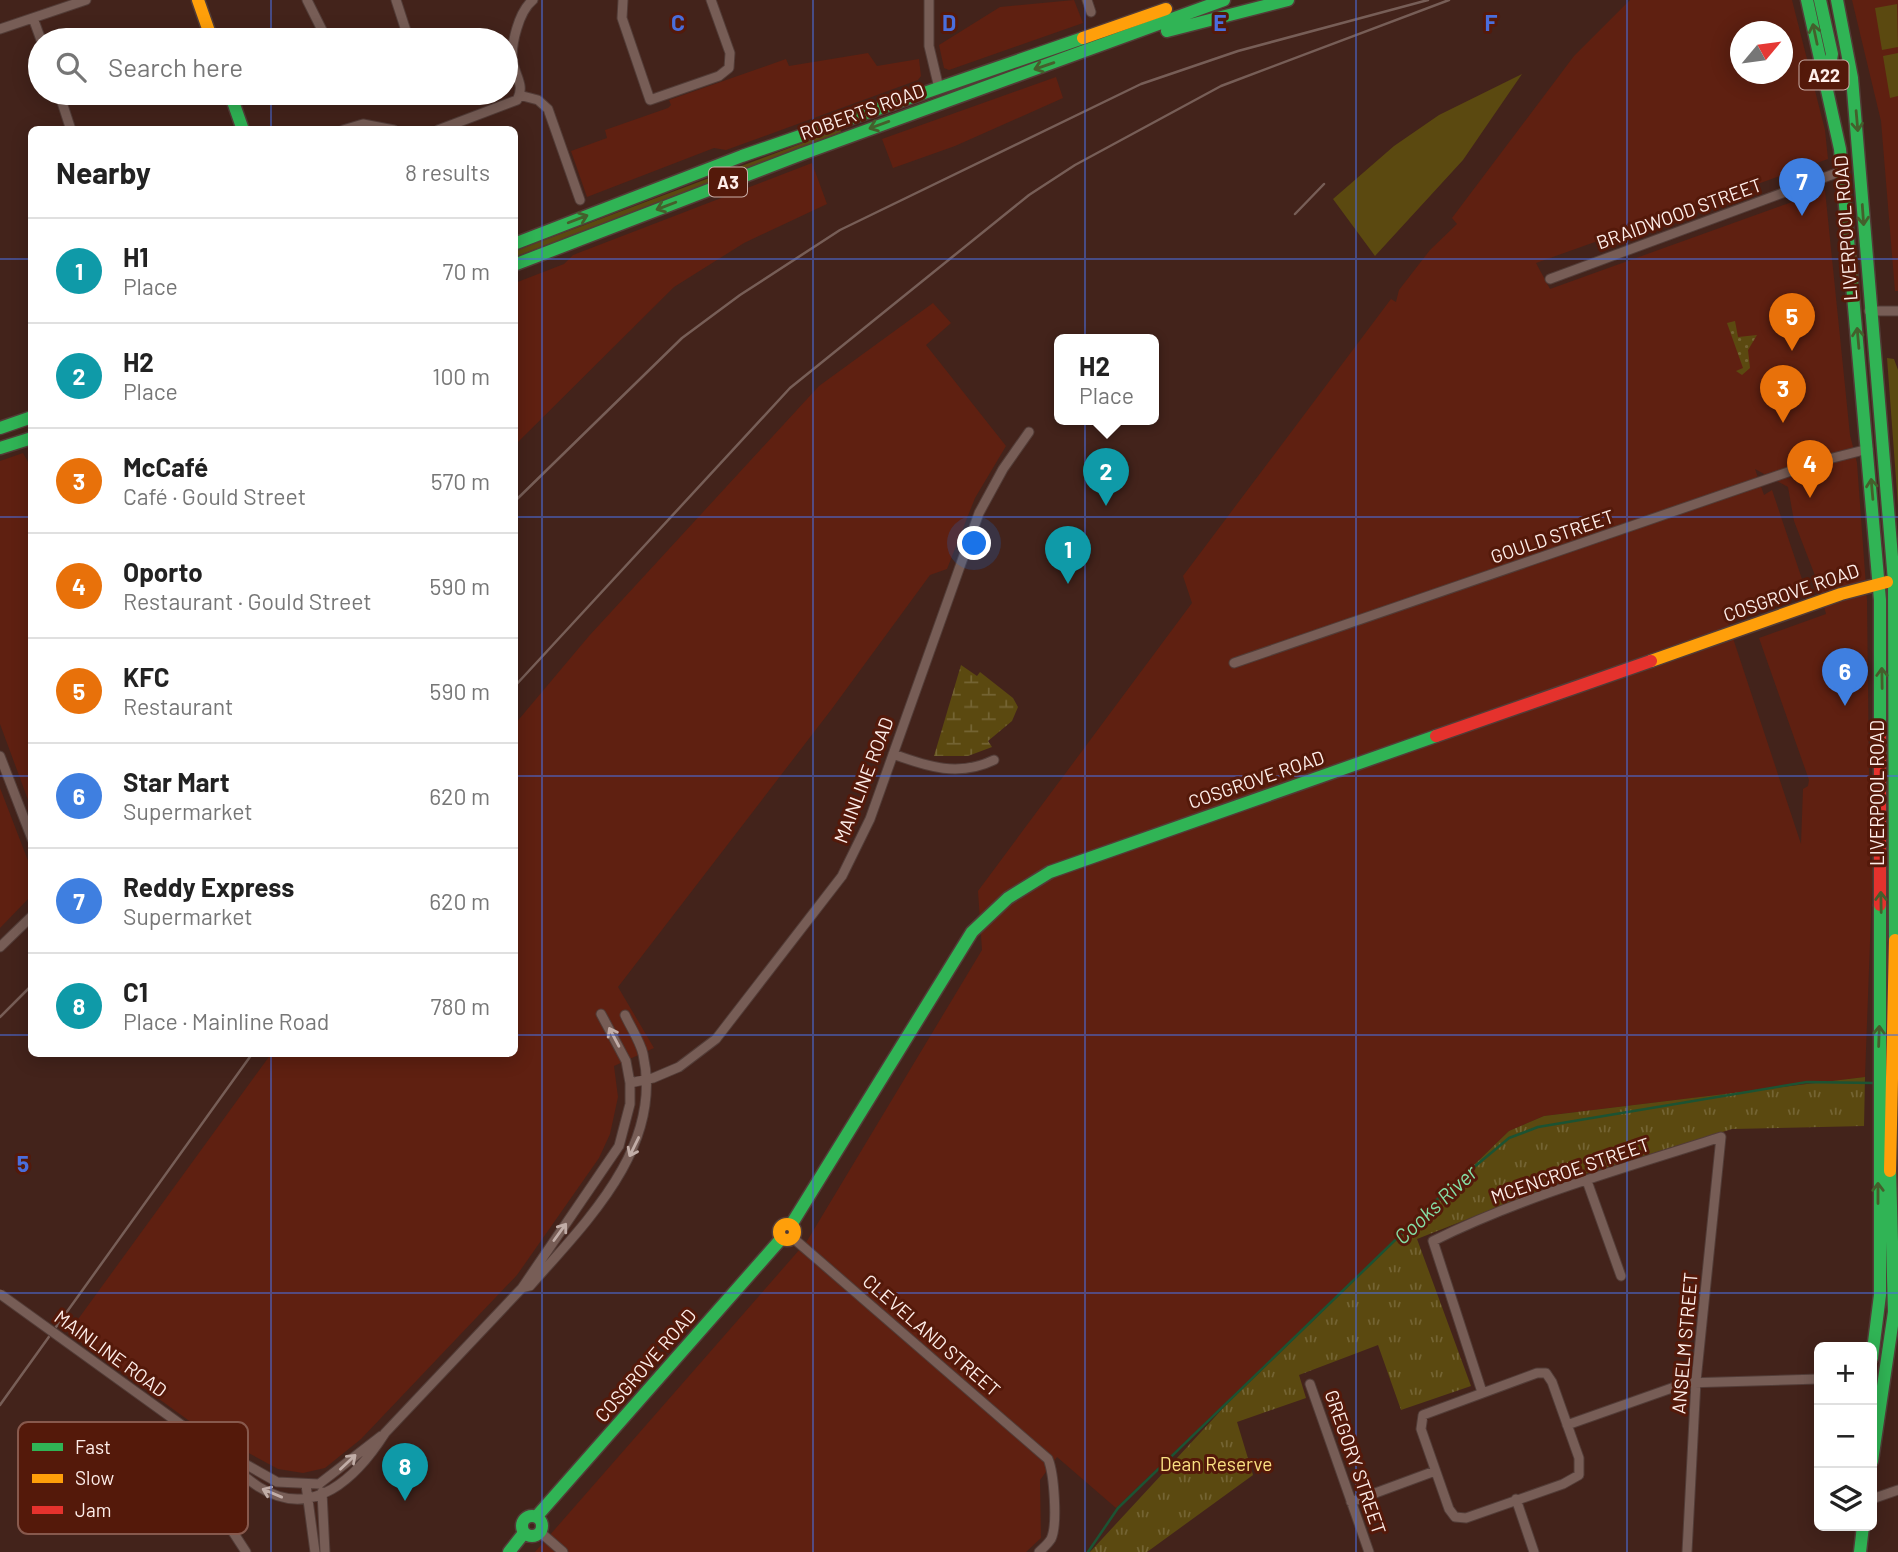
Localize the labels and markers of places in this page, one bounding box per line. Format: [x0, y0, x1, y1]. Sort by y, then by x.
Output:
pin: 7 [1779, 158, 1825, 216]
pin: 5 [1769, 293, 1815, 351]
pin: 3 [1760, 365, 1806, 423]
pin: 4 [1787, 440, 1833, 498]
pin: 2 [1083, 448, 1129, 506]
pin: 1 [1045, 526, 1091, 584]
pin: 6 [1822, 648, 1868, 706]
pin: 8 [382, 1443, 428, 1501]

